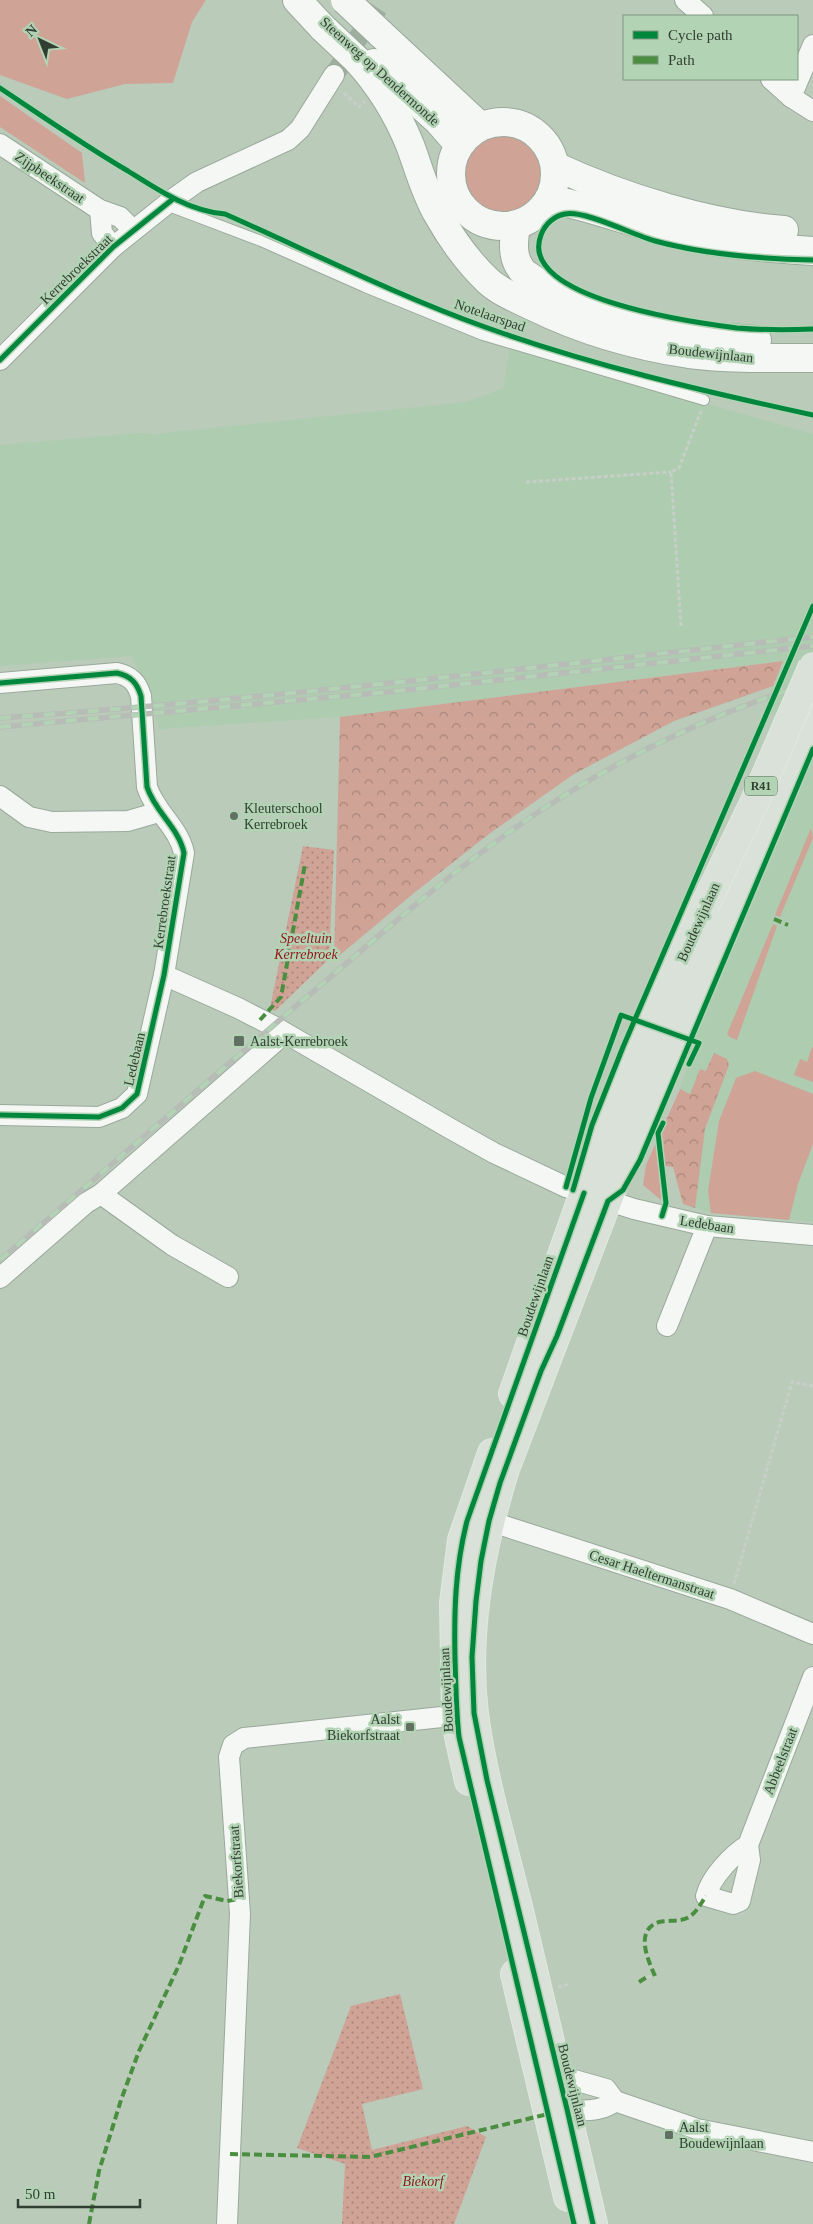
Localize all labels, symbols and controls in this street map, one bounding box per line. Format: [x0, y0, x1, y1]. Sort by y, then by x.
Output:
street label: Steenweg op Dendermonde [317, 14, 442, 129]
north arrow [15, 15, 65, 65]
legend [623, 15, 798, 80]
text: N [23, 22, 40, 40]
text: Cycle path [668, 27, 733, 43]
text: Path [668, 52, 695, 68]
street label: Zijpbeekstraat [12, 149, 87, 206]
street label: Kerrebroekstraat [37, 231, 115, 307]
street label: Notelaarspad [452, 296, 527, 335]
street label: Boudewijnlaan [668, 342, 754, 365]
road number: R41 [745, 776, 777, 796]
place label: Kleuterschool Kerrebroek [244, 801, 323, 832]
marker: Kleuterschool Kerrebroek [228, 810, 240, 822]
street label: Kerrebroekstraat [151, 854, 178, 950]
street label: Boudewijnlaan [674, 880, 723, 964]
park label: Speeltuin Kerrebroek [273, 931, 339, 962]
street label: Ledebaan [121, 1031, 148, 1087]
marker: Aalst-Kerrebroek [232, 1034, 246, 1048]
place label: Aalst-Kerrebroek [250, 1034, 348, 1049]
street label: Ledebaan [679, 1213, 735, 1236]
street label: Boudewijnlaan [515, 1254, 556, 1339]
street label: Cesar Haeltermanstraat [587, 1547, 717, 1602]
street label: Boudewijnlaan [437, 1647, 456, 1733]
place label: Aalst Biekorfstraat [327, 1712, 400, 1743]
marker: Aalst Biekorfstraat [404, 1721, 416, 1733]
street label: Abbeelstraat [761, 1725, 800, 1797]
street label: Biekorfstraat [226, 1825, 247, 1899]
street label: Boudewijnlaan [555, 2042, 590, 2128]
place label: Aalst Boudewijnlaan [679, 2120, 764, 2151]
marker: Aalst Boudewijnlaan [663, 2129, 675, 2141]
park label: Biekorf [402, 2174, 446, 2189]
scale bar [18, 2176, 140, 2208]
text: 50 m [25, 2186, 56, 2202]

